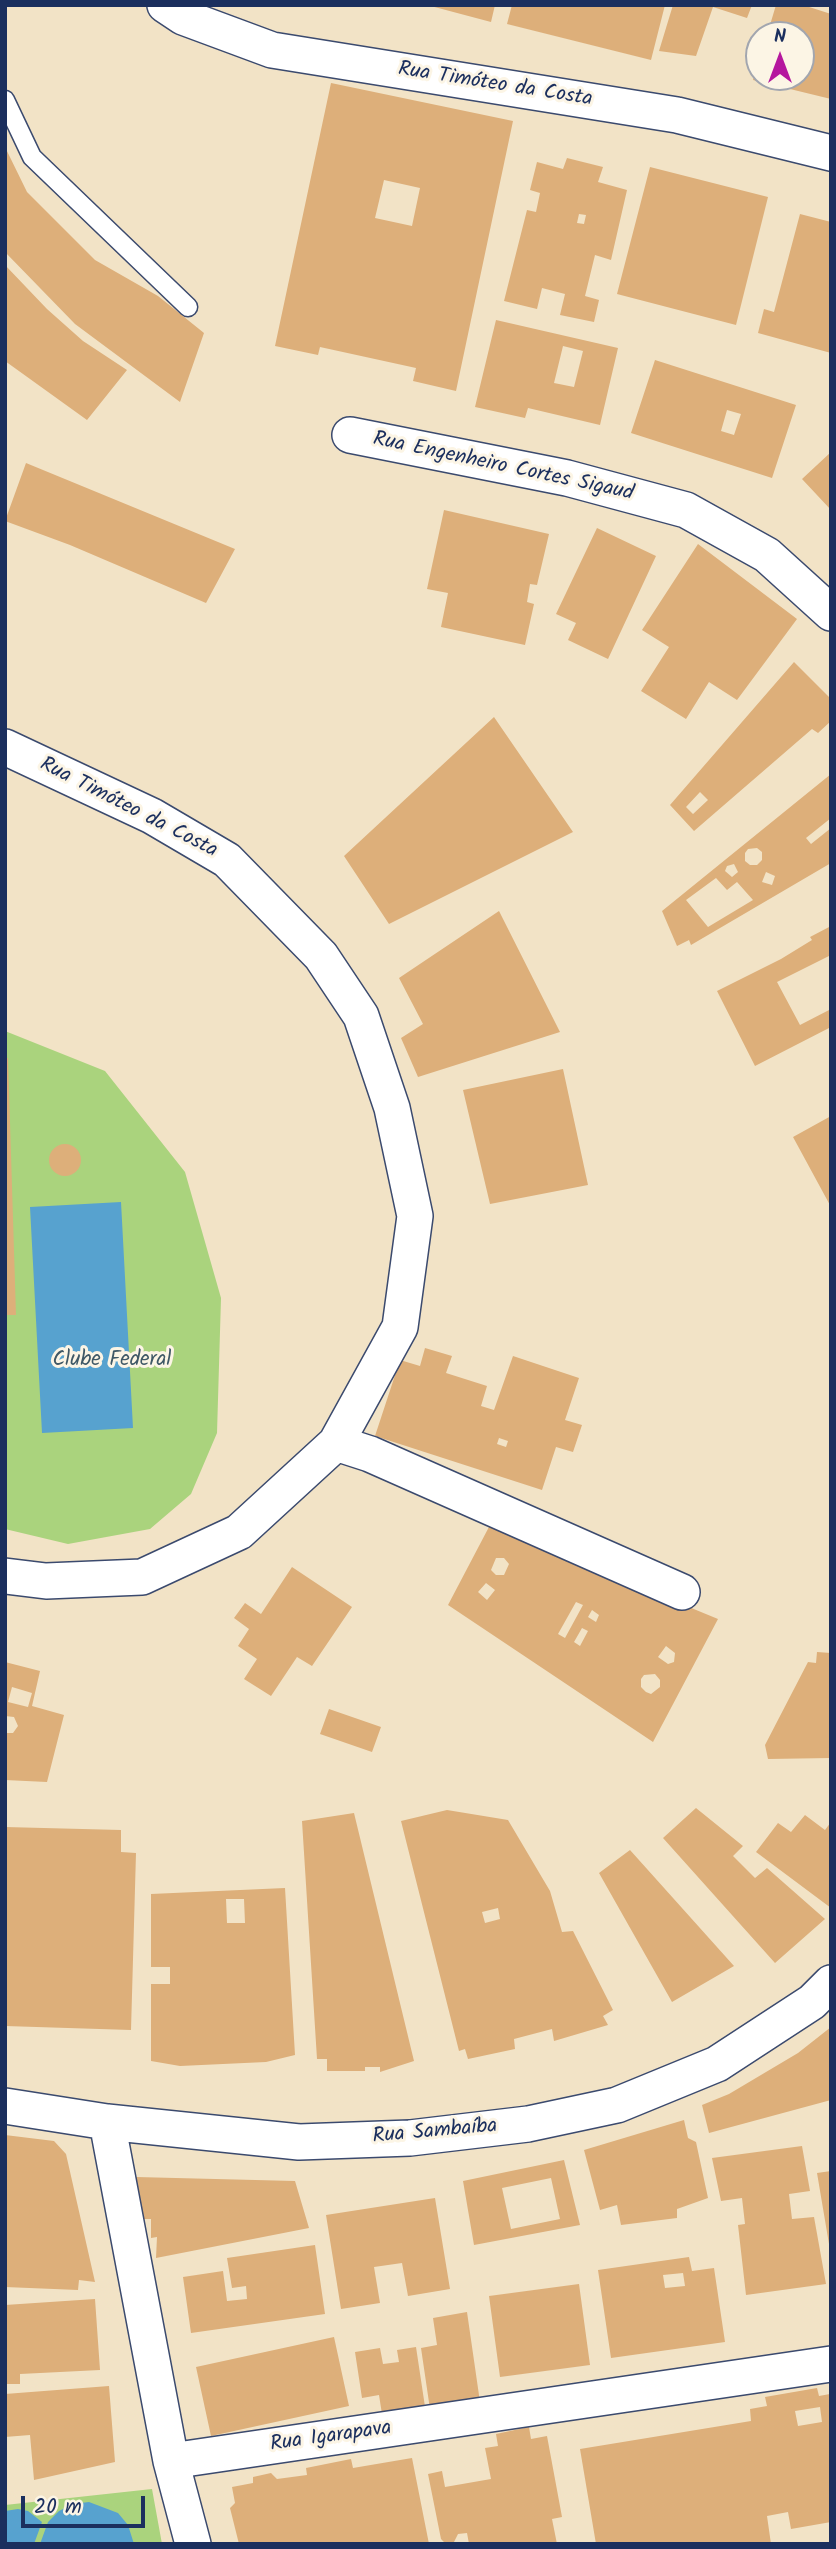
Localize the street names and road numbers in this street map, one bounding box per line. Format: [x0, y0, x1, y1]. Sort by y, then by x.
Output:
street label: Rua Timóteo da Costa [396, 58, 594, 114]
street label: Rua Engenheiro Cortes Sigaud [370, 428, 636, 508]
street label: Rua Timóteo da Costa [35, 753, 221, 865]
street label: Rua Sambaíba [372, 2115, 498, 2151]
street label: Rua Igarapava [269, 2417, 393, 2459]

